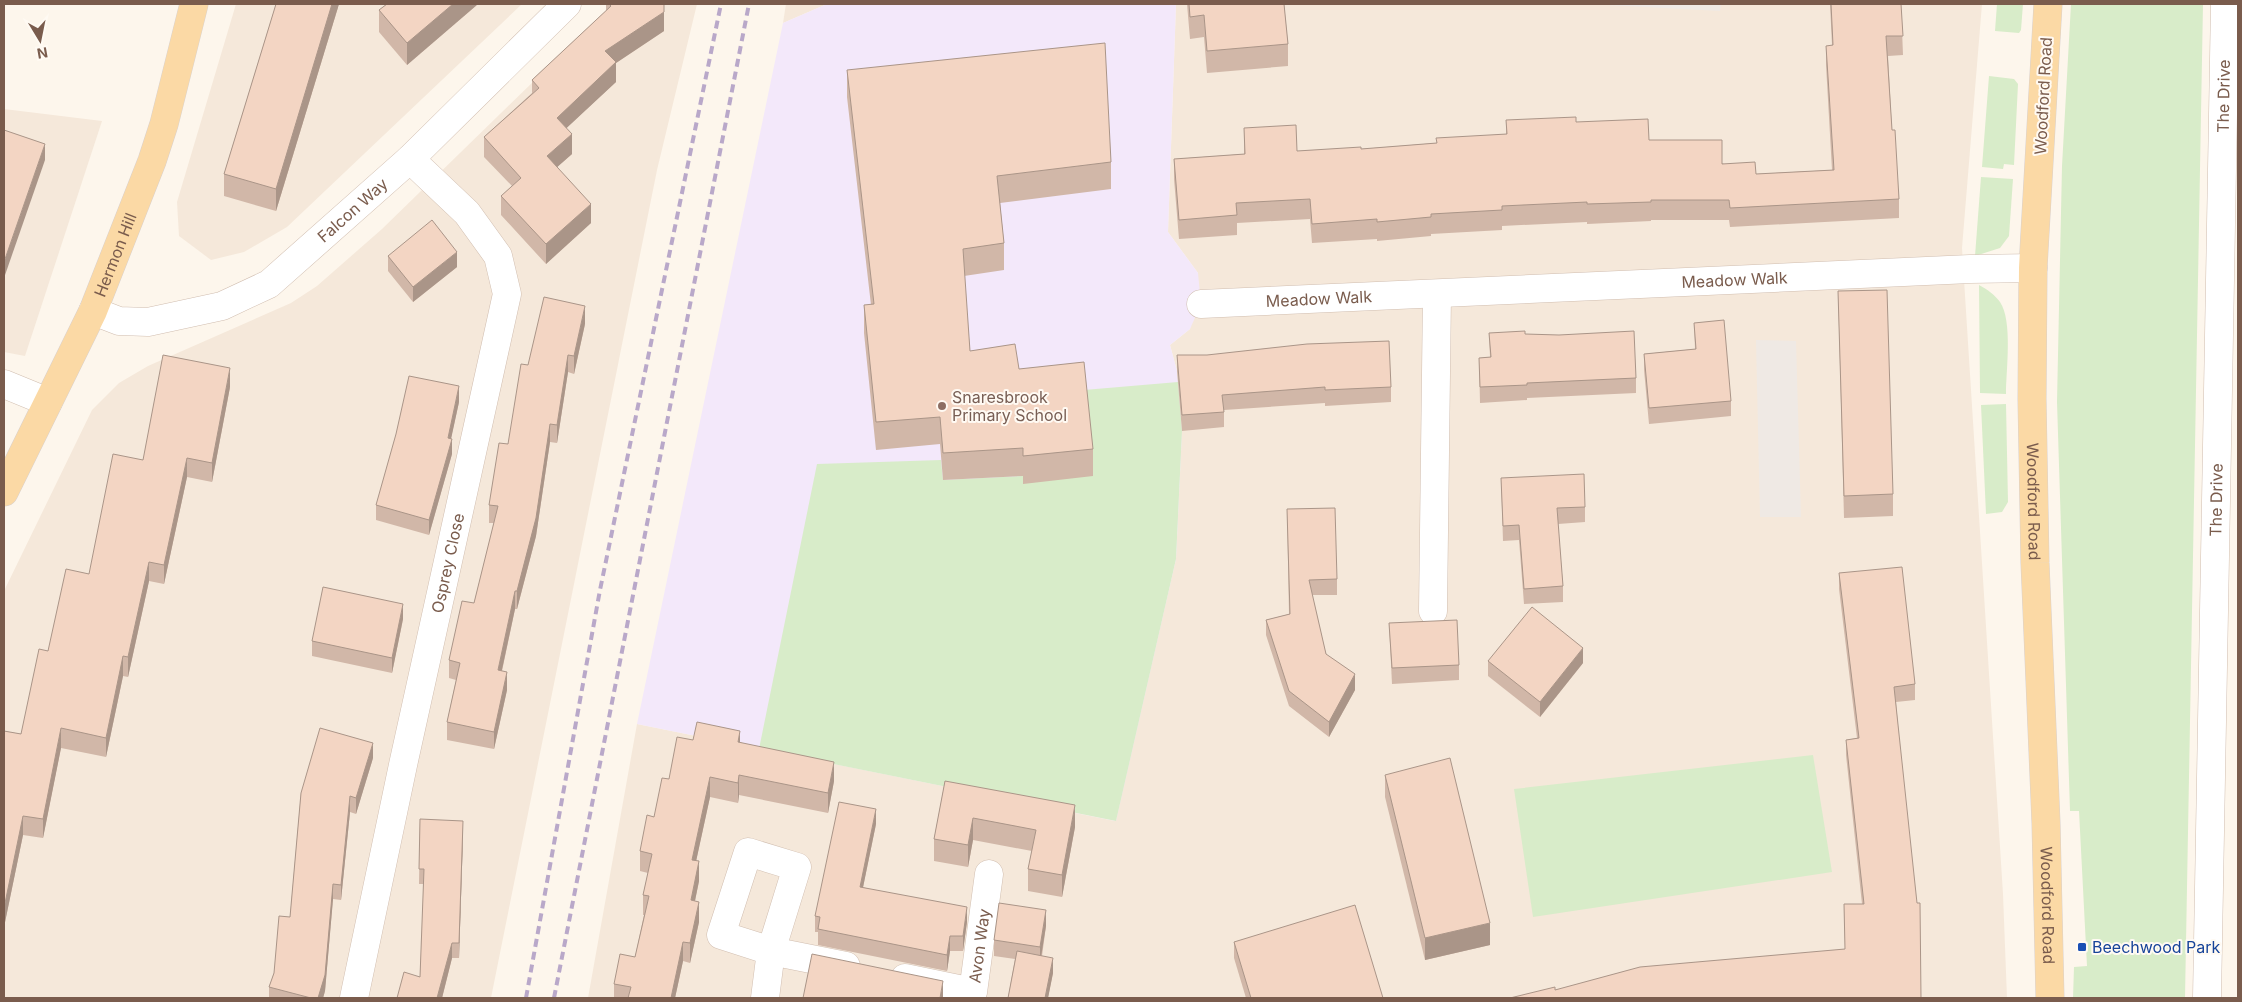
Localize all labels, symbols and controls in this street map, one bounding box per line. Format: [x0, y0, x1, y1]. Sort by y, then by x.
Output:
north arrow [15, 15, 65, 65]
street label: Woodford Road [2030, 37, 2056, 155]
text: N [36, 44, 49, 63]
street label: The Drive [2213, 59, 2234, 133]
street label: Falcon Way [313, 174, 392, 246]
street label: Hermon Hill [90, 210, 141, 300]
street label: Meadow Walk [1681, 267, 1788, 292]
street label: Meadow Walk [1265, 286, 1373, 311]
place label: Snaresbrook Primary School [952, 387, 1067, 425]
marker: Snaresbrook Primary School [936, 400, 948, 412]
street label: Woodford Road [2023, 443, 2045, 561]
street label: The Drive [2205, 463, 2227, 537]
street label: Osprey Close [427, 511, 468, 615]
street label: Woodford Road [2037, 846, 2059, 964]
street label: Avon Way [964, 907, 994, 984]
place label: Beechwood Park [2092, 937, 2220, 957]
marker: Beechwood Park [2076, 941, 2088, 953]

